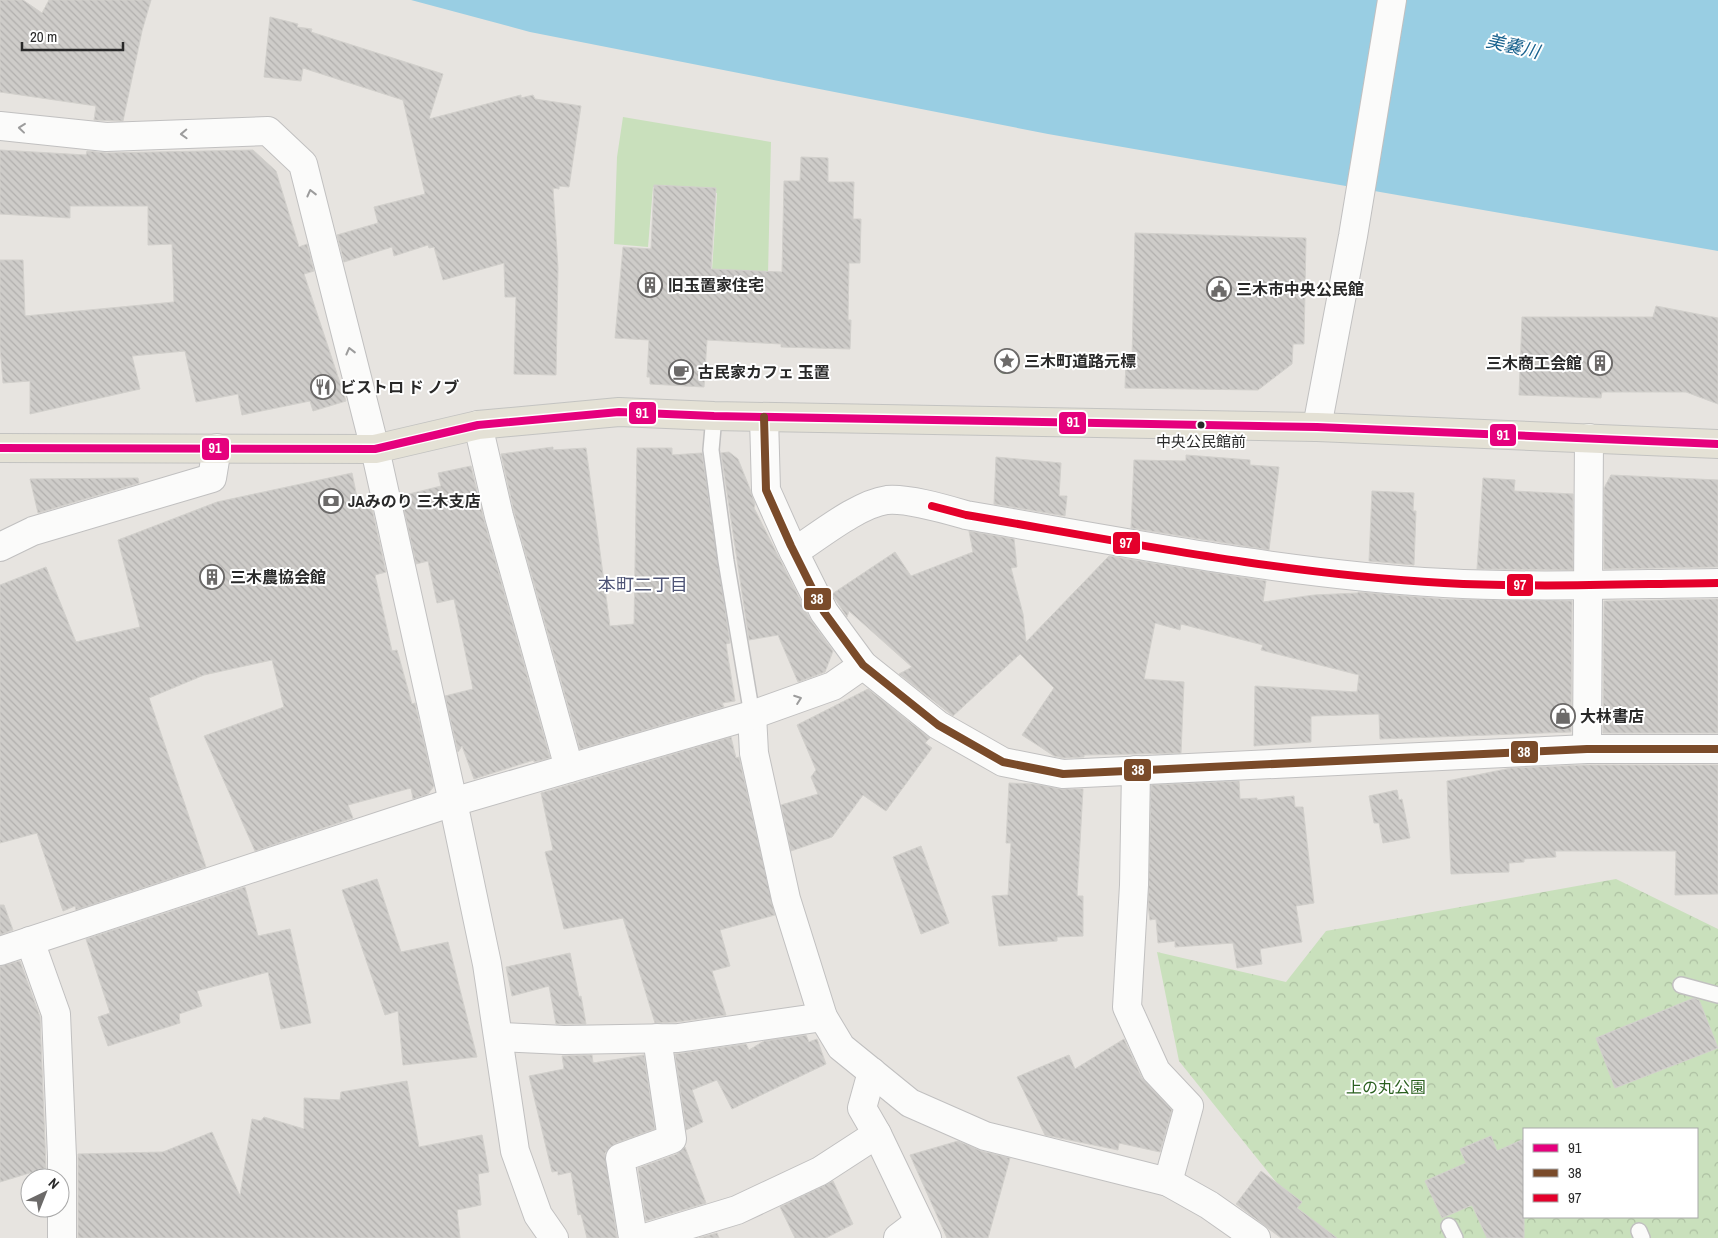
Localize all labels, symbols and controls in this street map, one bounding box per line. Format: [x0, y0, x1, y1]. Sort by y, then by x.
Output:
scale bar [22, 20, 124, 52]
text: 20 m [30, 26, 57, 47]
water label: 美嚢川 [1484, 28, 1544, 65]
one-way arrow [18, 123, 26, 134]
one-way arrow [180, 129, 188, 139]
one-way arrow [306, 190, 316, 198]
building icon: 旧玉置家住宅 [637, 272, 663, 298]
place label: 旧玉置家住宅 [668, 274, 764, 296]
public building icon: 三木市中央公民館 [1206, 276, 1232, 302]
place label: 三木市中央公民館 [1236, 278, 1364, 300]
one-way arrow [346, 347, 356, 355]
place icon: 三木町道路元標 [994, 348, 1020, 374]
place label: 三木町道路元標 [1024, 350, 1136, 372]
building icon: 三木商工会館 [1587, 350, 1613, 376]
place label: 三木商工会館 [1486, 352, 1582, 374]
cafe icon: 古民家カフェ 玉置 [668, 359, 694, 385]
place label: 古民家カフェ 玉置 [698, 361, 830, 383]
restaurant icon: ビストロ ド ノブ [310, 374, 336, 400]
place label: ビストロ ド ノブ [340, 376, 459, 398]
line badge: 91 [628, 401, 657, 425]
text: 91 [636, 404, 649, 422]
line badge: 91 [1058, 411, 1087, 435]
text: 91 [1067, 413, 1080, 431]
marker: 中央公民館前 [1196, 420, 1206, 430]
line badge: 91 [1489, 423, 1517, 447]
text: 91 [1497, 426, 1510, 444]
place label: 中央公民館前 [1156, 431, 1246, 452]
line badge: 91 [201, 437, 230, 461]
text: 91 [209, 439, 222, 457]
bank icon: JAみのり 三木支店 [318, 488, 344, 514]
place label: JAみのり 三木支店 [348, 490, 480, 512]
line badge: 97 [1112, 531, 1141, 555]
text: 97 [1120, 534, 1133, 552]
building icon: 三木農協会館 [199, 564, 225, 590]
place label: 三木農協会館 [230, 566, 326, 588]
district label: 本町二丁目 [598, 572, 688, 597]
line badge: 97 [1506, 573, 1534, 597]
text: 97 [1514, 576, 1527, 594]
line badge: 38 [803, 587, 832, 611]
text: 38 [811, 590, 823, 608]
one-way arrow [793, 695, 802, 705]
shop icon: 大林書店 [1550, 703, 1576, 729]
place label: 大林書店 [1580, 705, 1644, 727]
line badge: 38 [1510, 740, 1539, 764]
text: 38 [1518, 743, 1530, 761]
line badge: 38 [1123, 758, 1152, 782]
text: 38 [1132, 761, 1144, 779]
park label: 上の丸公園 [1346, 1076, 1426, 1098]
legend [1523, 1128, 1698, 1218]
text: 91 [1568, 1137, 1582, 1158]
text: 38 [1568, 1162, 1582, 1183]
north arrow [20, 1168, 70, 1218]
text: N [45, 1174, 63, 1193]
text: 97 [1568, 1187, 1582, 1208]

